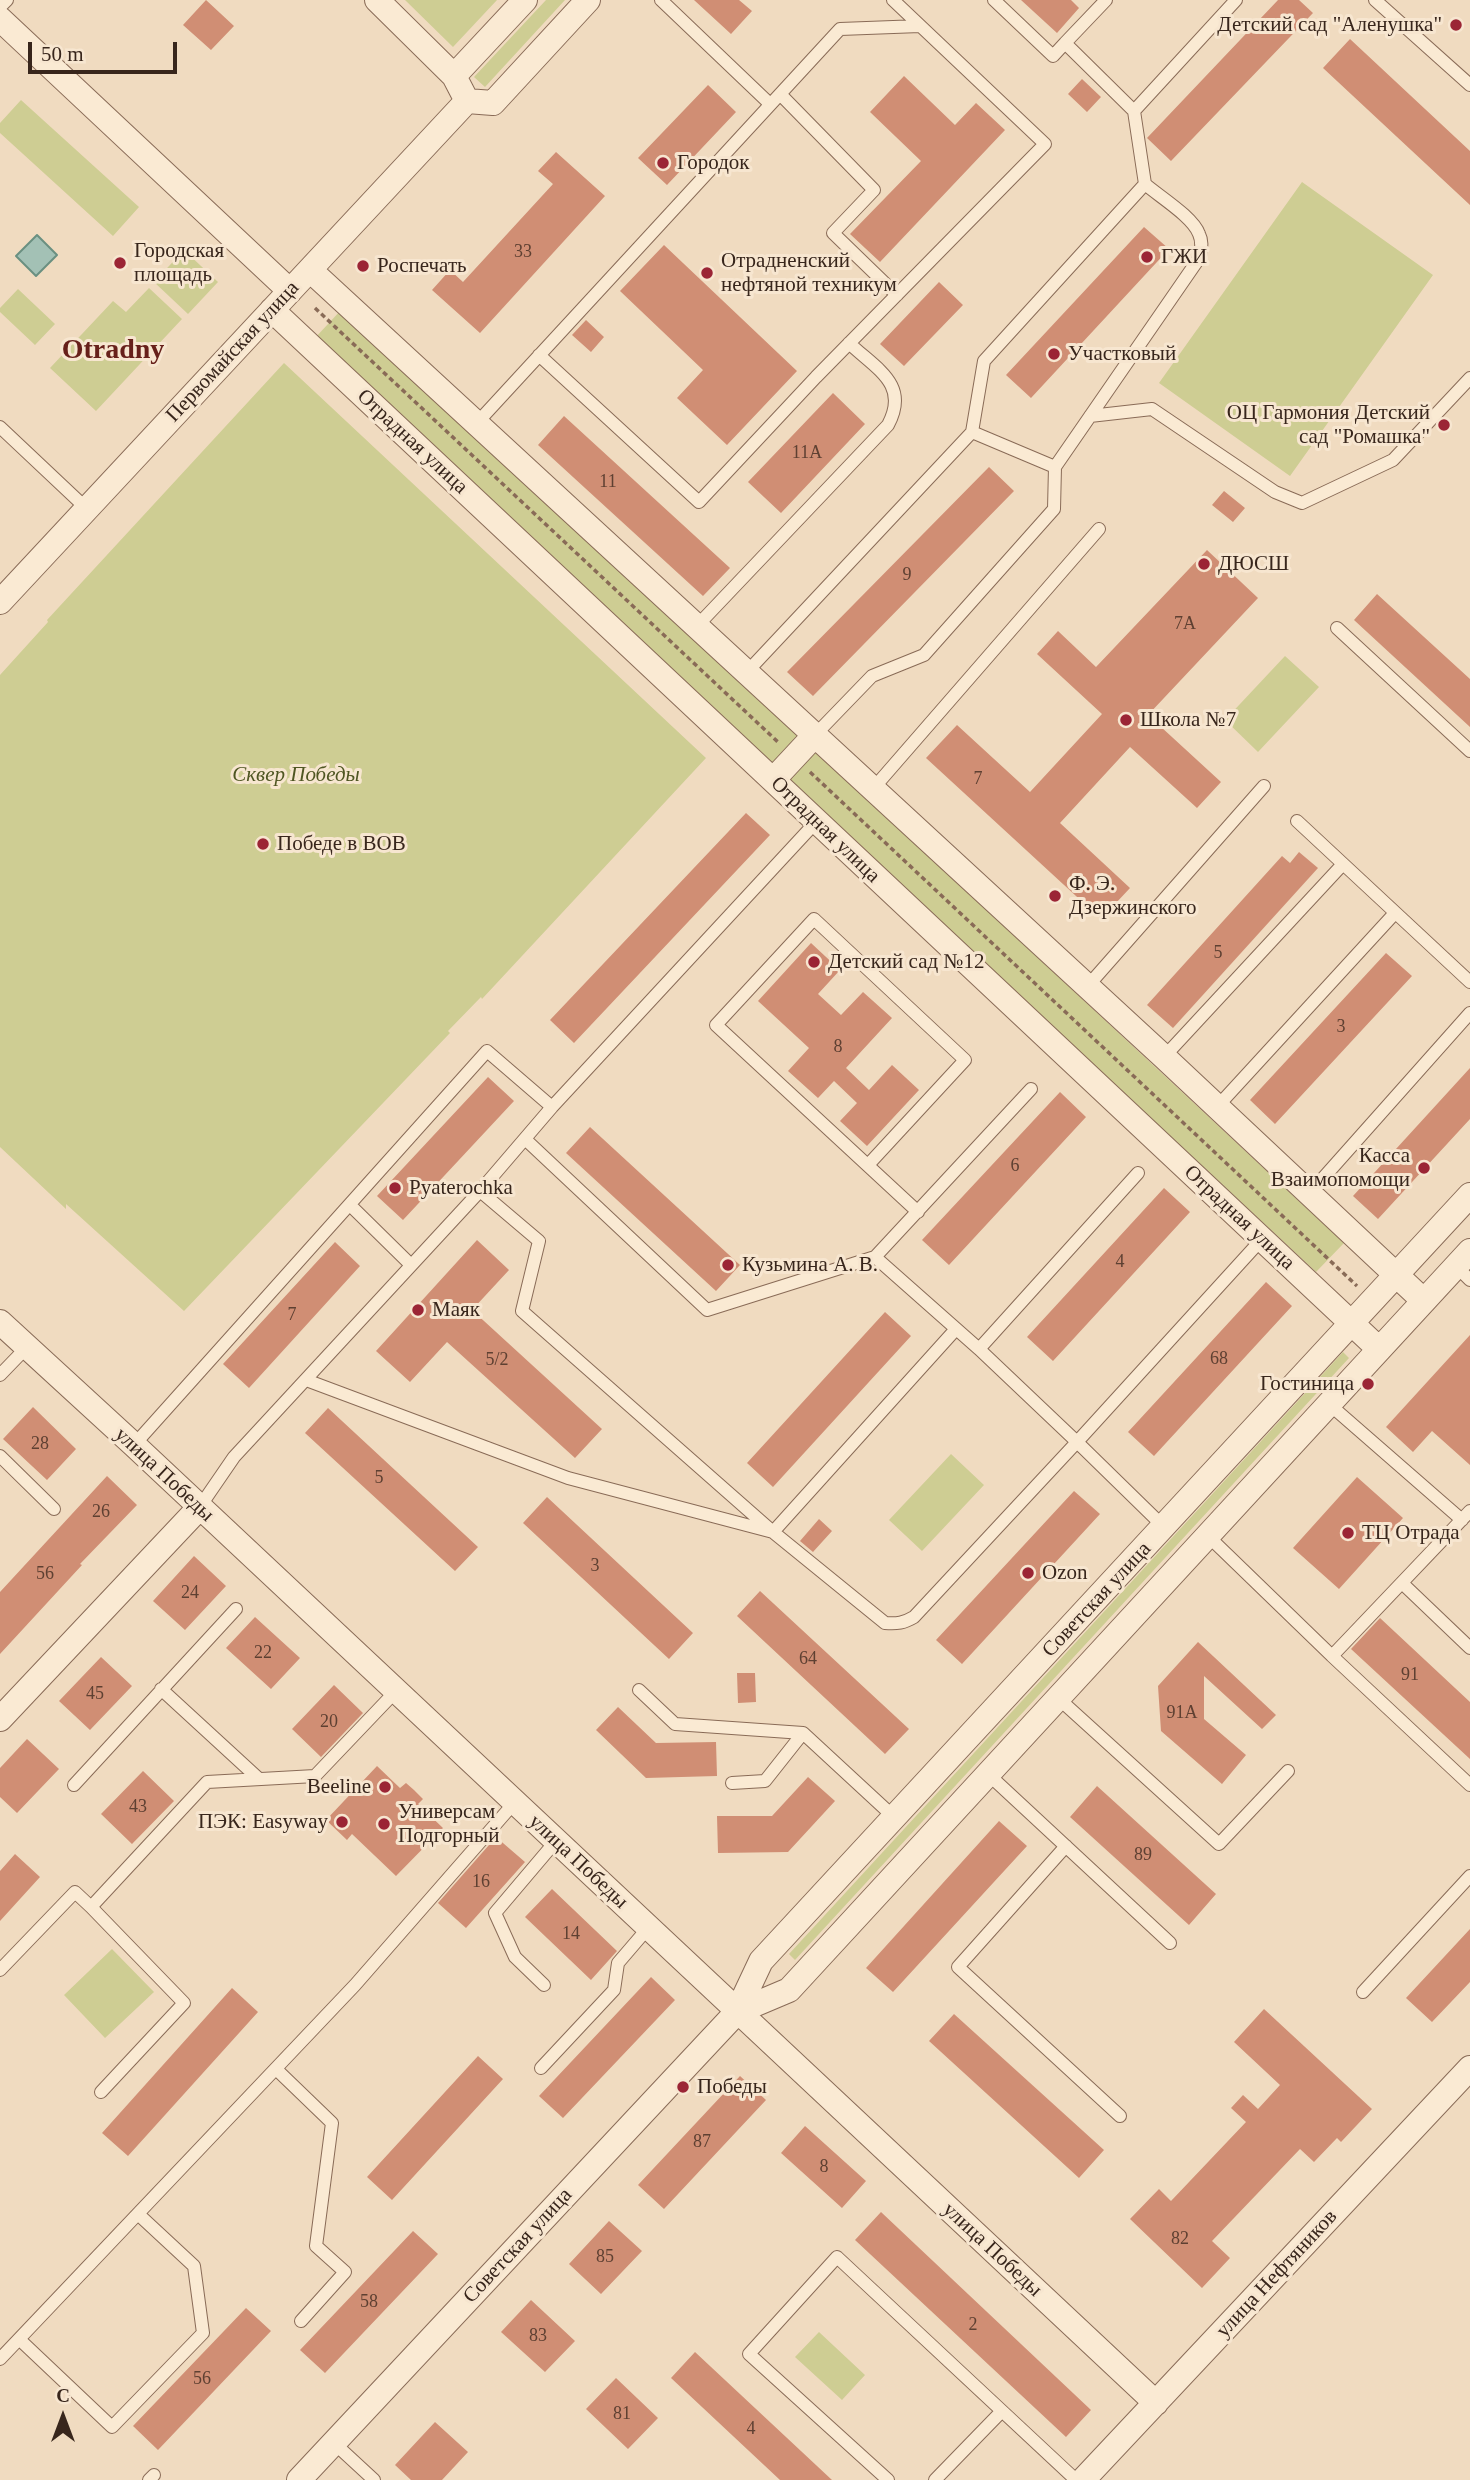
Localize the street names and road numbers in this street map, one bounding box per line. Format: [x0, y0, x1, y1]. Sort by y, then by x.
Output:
street label: Первомайская улица [161, 276, 305, 428]
street label: Отрадная улица [351, 384, 473, 500]
street label: Отрадная улица [765, 771, 885, 889]
street label: Отрадная улица [1178, 1160, 1300, 1276]
street label: улица Победы [109, 1422, 219, 1528]
street label: Советская улица [1037, 1537, 1157, 1663]
street label: улица Победы [523, 1809, 633, 1915]
street label: Советская улица [458, 2183, 578, 2309]
street label: улица Победы [937, 2197, 1047, 2303]
street label: улица Нефтяников [1211, 2205, 1343, 2343]

